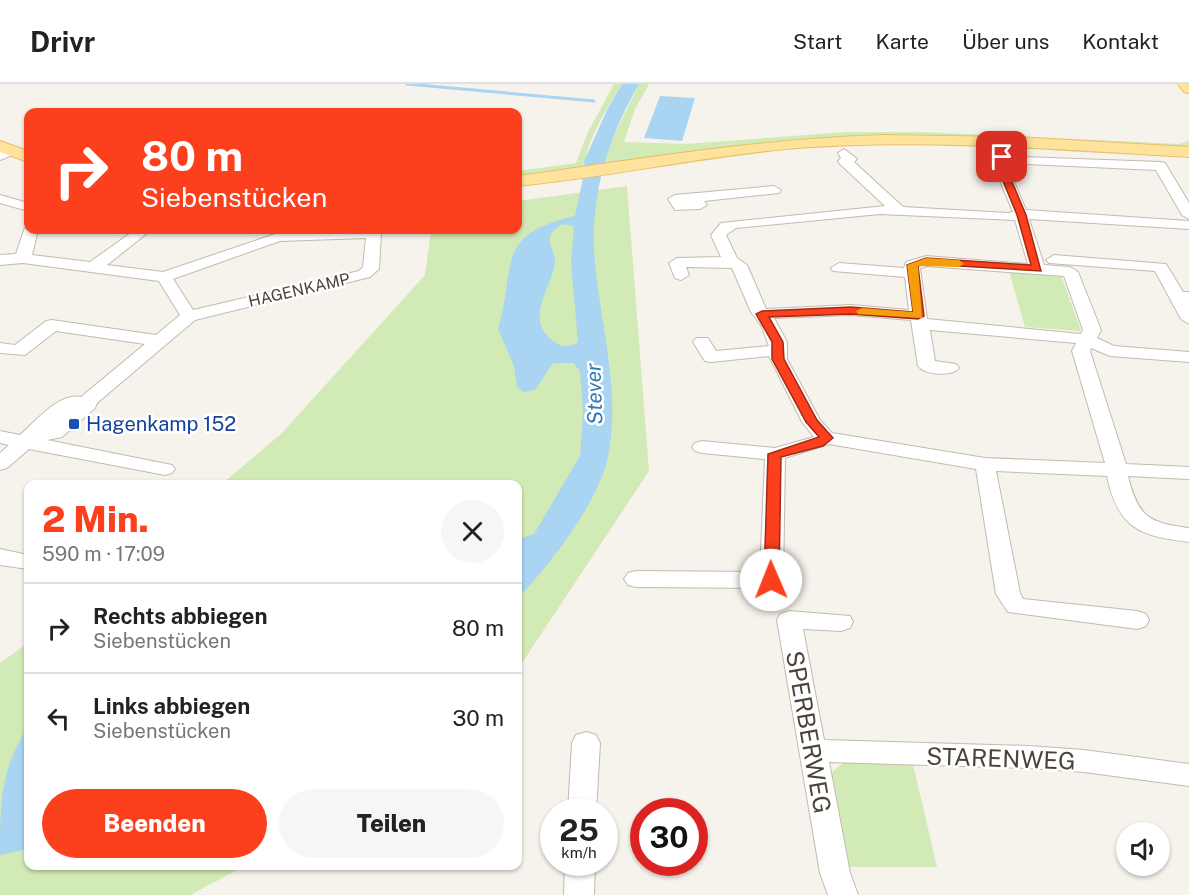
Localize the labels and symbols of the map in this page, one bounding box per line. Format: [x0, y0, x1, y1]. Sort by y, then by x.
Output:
pin [976, 131, 1027, 182]
street label: HAGENKAMP [246, 269, 352, 311]
water label: Stever [580, 362, 608, 425]
place label: Hagenkamp 152 [86, 412, 236, 436]
marker: Hagenkamp 152 [67, 417, 81, 431]
position arrow [739, 548, 803, 612]
street label: SPERBERWEG [781, 648, 837, 816]
street label: STARENWEG [926, 741, 1076, 775]
speed limit sign: 30 [630, 798, 708, 876]

